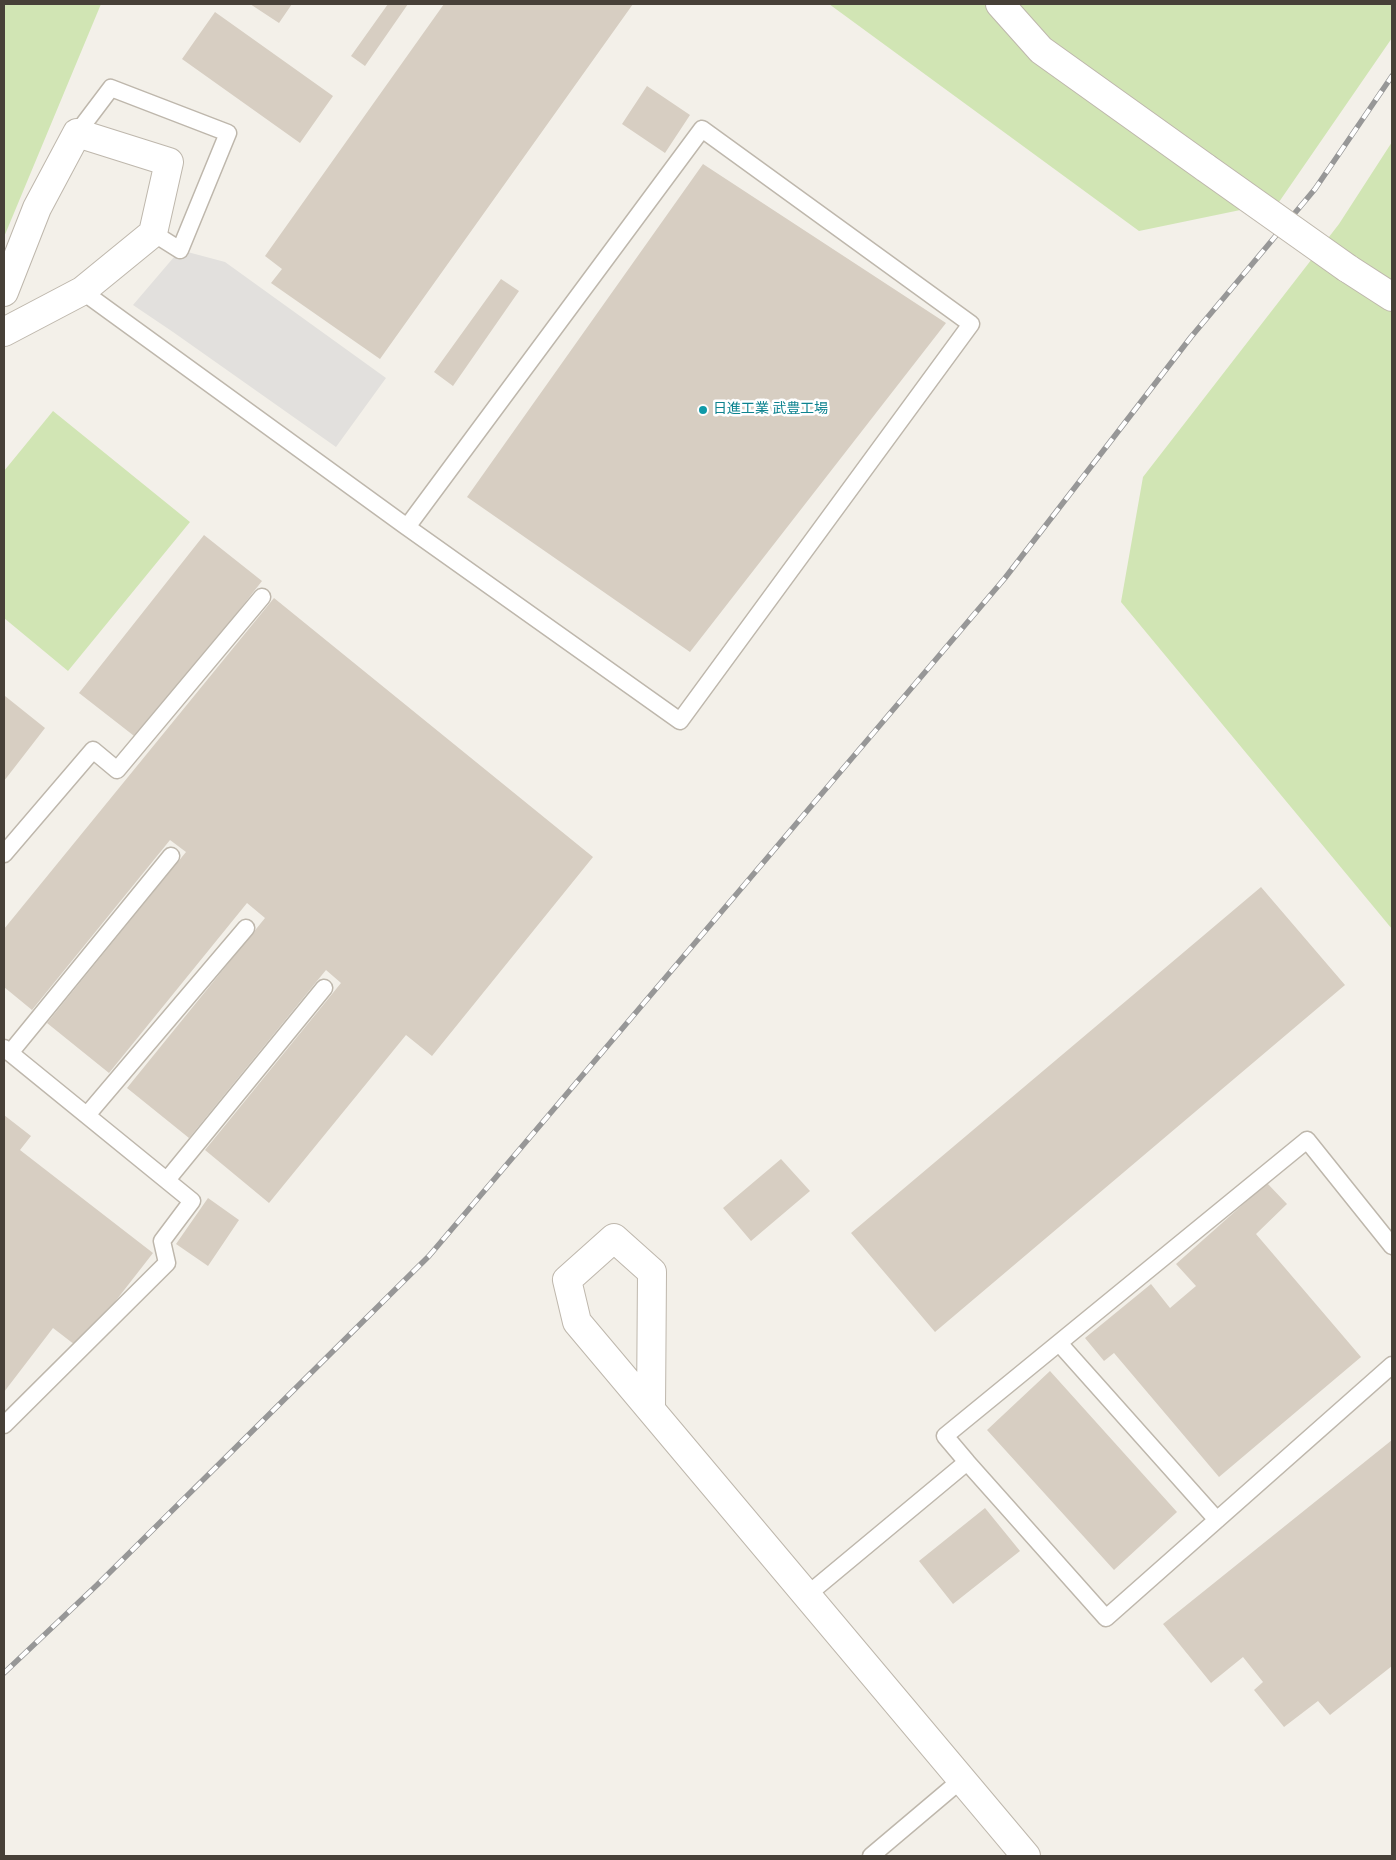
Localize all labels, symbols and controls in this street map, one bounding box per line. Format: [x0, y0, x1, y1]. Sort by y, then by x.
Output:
place label: 日進工業 武豊工場 [713, 402, 828, 418]
marker: 日進工業 武豊工場 [697, 404, 709, 416]

